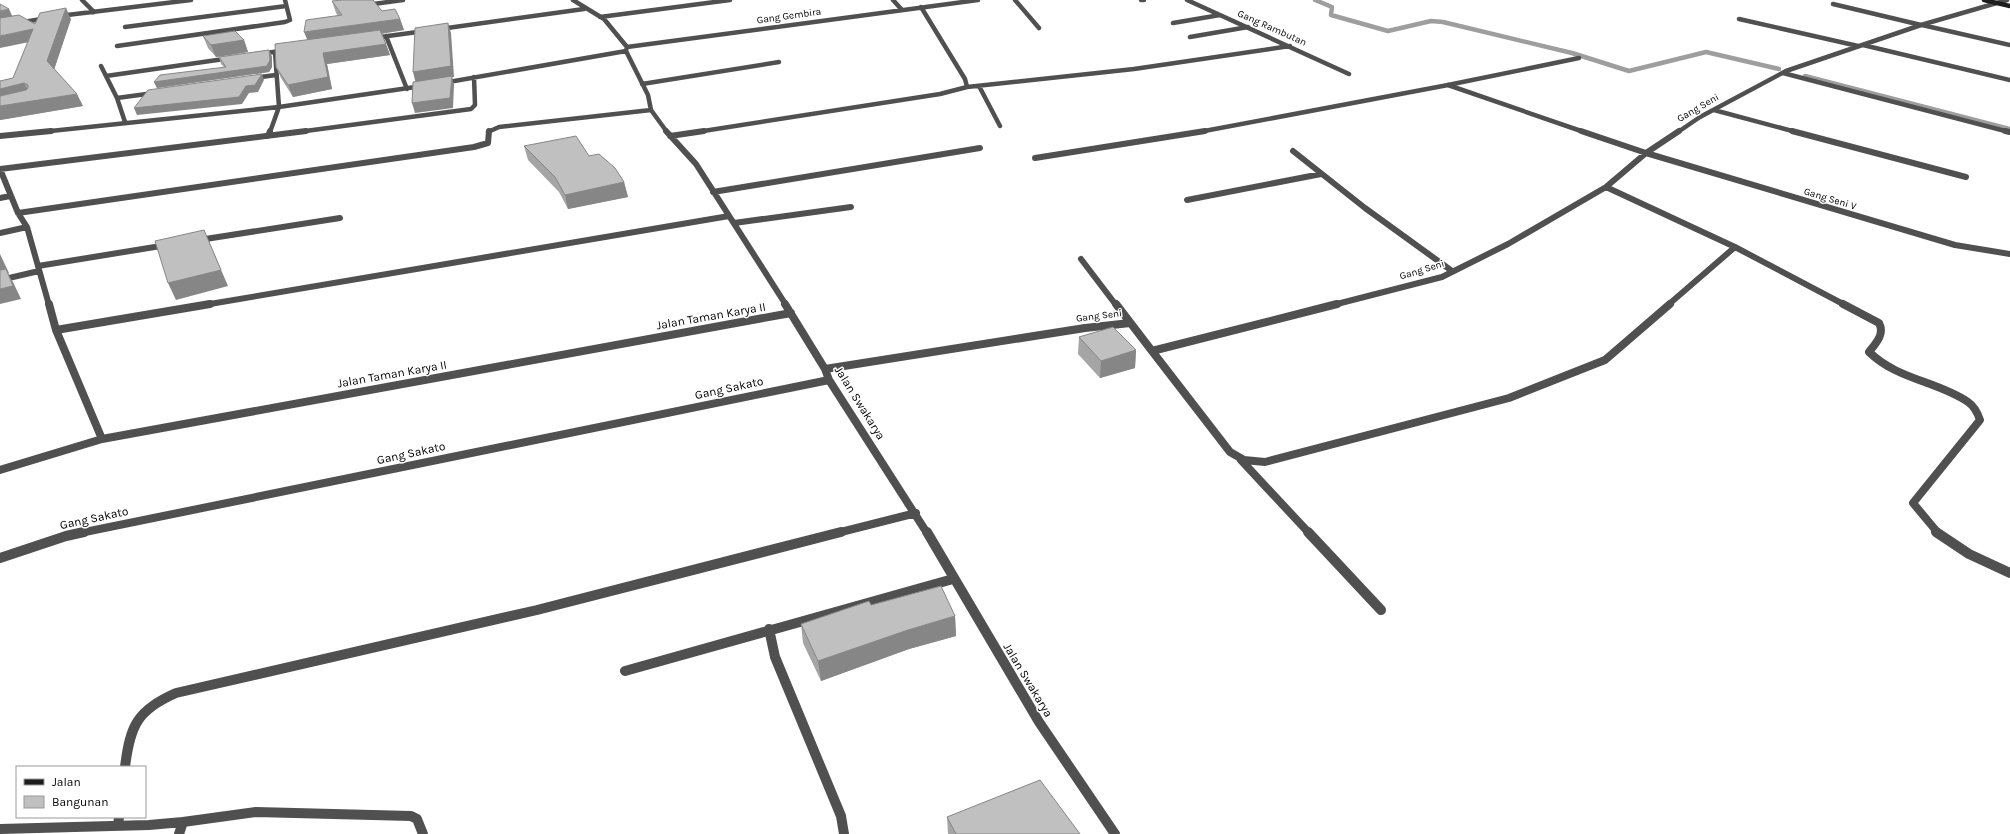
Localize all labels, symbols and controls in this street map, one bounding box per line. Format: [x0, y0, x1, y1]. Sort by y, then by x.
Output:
street label: Gang Gembira [756, 6, 822, 26]
street label: Gang Rambutan [1236, 7, 1308, 49]
street label: Gang Seni [1675, 91, 1721, 125]
street label: Gang Seni V [1802, 185, 1858, 213]
street label: Gang Seni [1398, 258, 1446, 282]
street label: Jalan Taman Karya II [655, 299, 767, 333]
street label: Gang Seni [1075, 307, 1123, 325]
street label: Jalan Taman Karya II [336, 357, 448, 391]
street label: Jalan Swakarya [832, 364, 888, 442]
street label: Gang Sakato [694, 374, 764, 402]
street label: Gang Sakato [376, 439, 446, 467]
street label: Gang Sakato [59, 504, 129, 532]
street label: Jalan Swakarya [1000, 640, 1056, 720]
legend [16, 766, 146, 818]
text: Jalan [52, 775, 81, 789]
text: Bangunan [52, 795, 108, 809]

